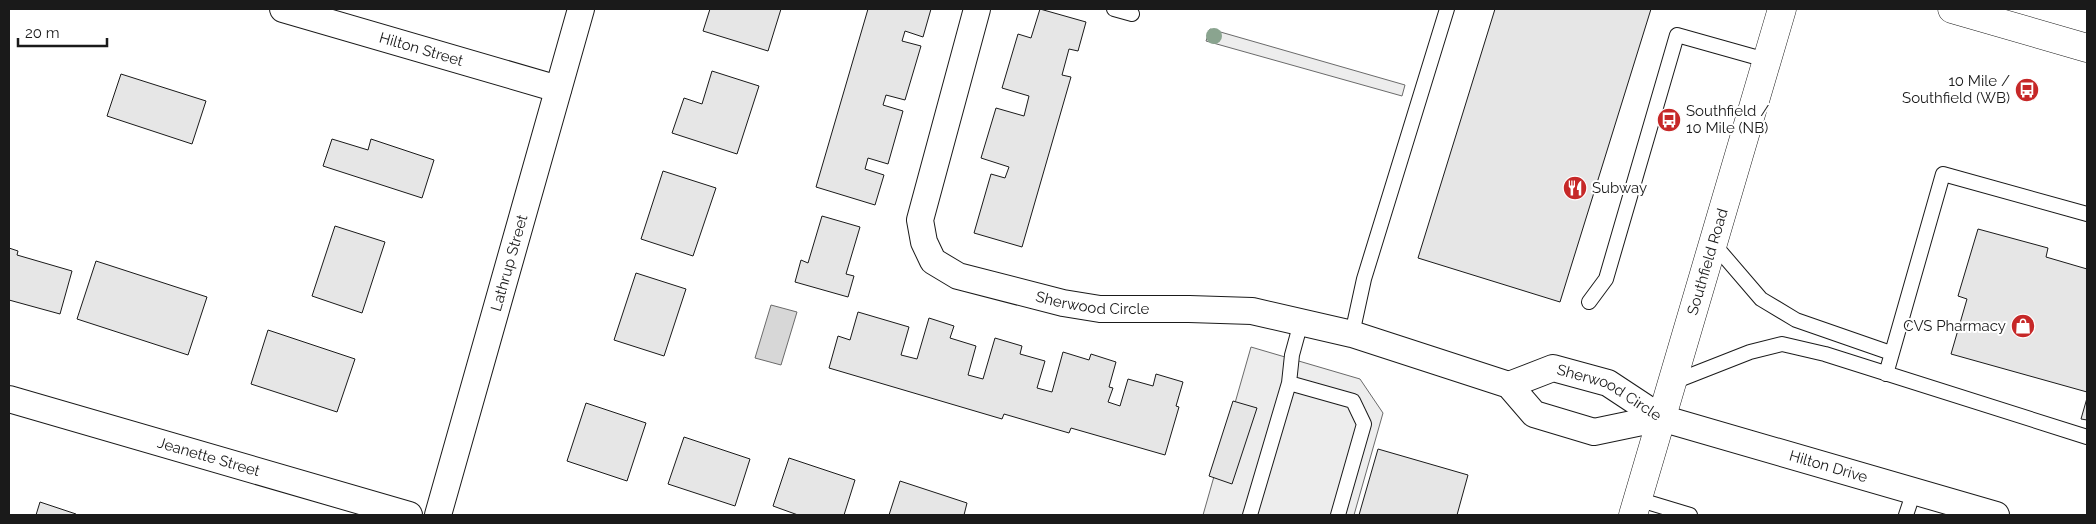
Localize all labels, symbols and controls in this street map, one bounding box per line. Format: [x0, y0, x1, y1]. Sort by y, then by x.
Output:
scale bar [18, 15, 106, 47]
text: 20 m [25, 24, 60, 42]
street label: Hilton Street [377, 28, 465, 70]
place label: 10 Mile / Southfield (WB) [1902, 72, 2010, 107]
bus stop icon: 10 Mile / Southfield (WB) [2014, 77, 2040, 103]
place label: Southfield / 10 Mile (NB) [1686, 102, 1769, 137]
bus stop icon: Southfield / 10 Mile (NB) [1656, 107, 1682, 133]
restaurant icon: Subway [1562, 175, 1588, 201]
place label: Subway [1592, 179, 1647, 197]
street label: Southfield Road [1683, 206, 1732, 317]
street label: Lathrup Street [487, 213, 531, 313]
street label: Sherwood Circle [1034, 287, 1150, 318]
shop icon: CVS Pharmacy [2010, 313, 2036, 339]
place label: CVS Pharmacy [1903, 317, 2006, 335]
street label: Sherwood Circle [1555, 360, 1665, 425]
street label: Jeanette Street [155, 434, 262, 480]
street label: Hilton Drive [1787, 447, 1870, 486]

